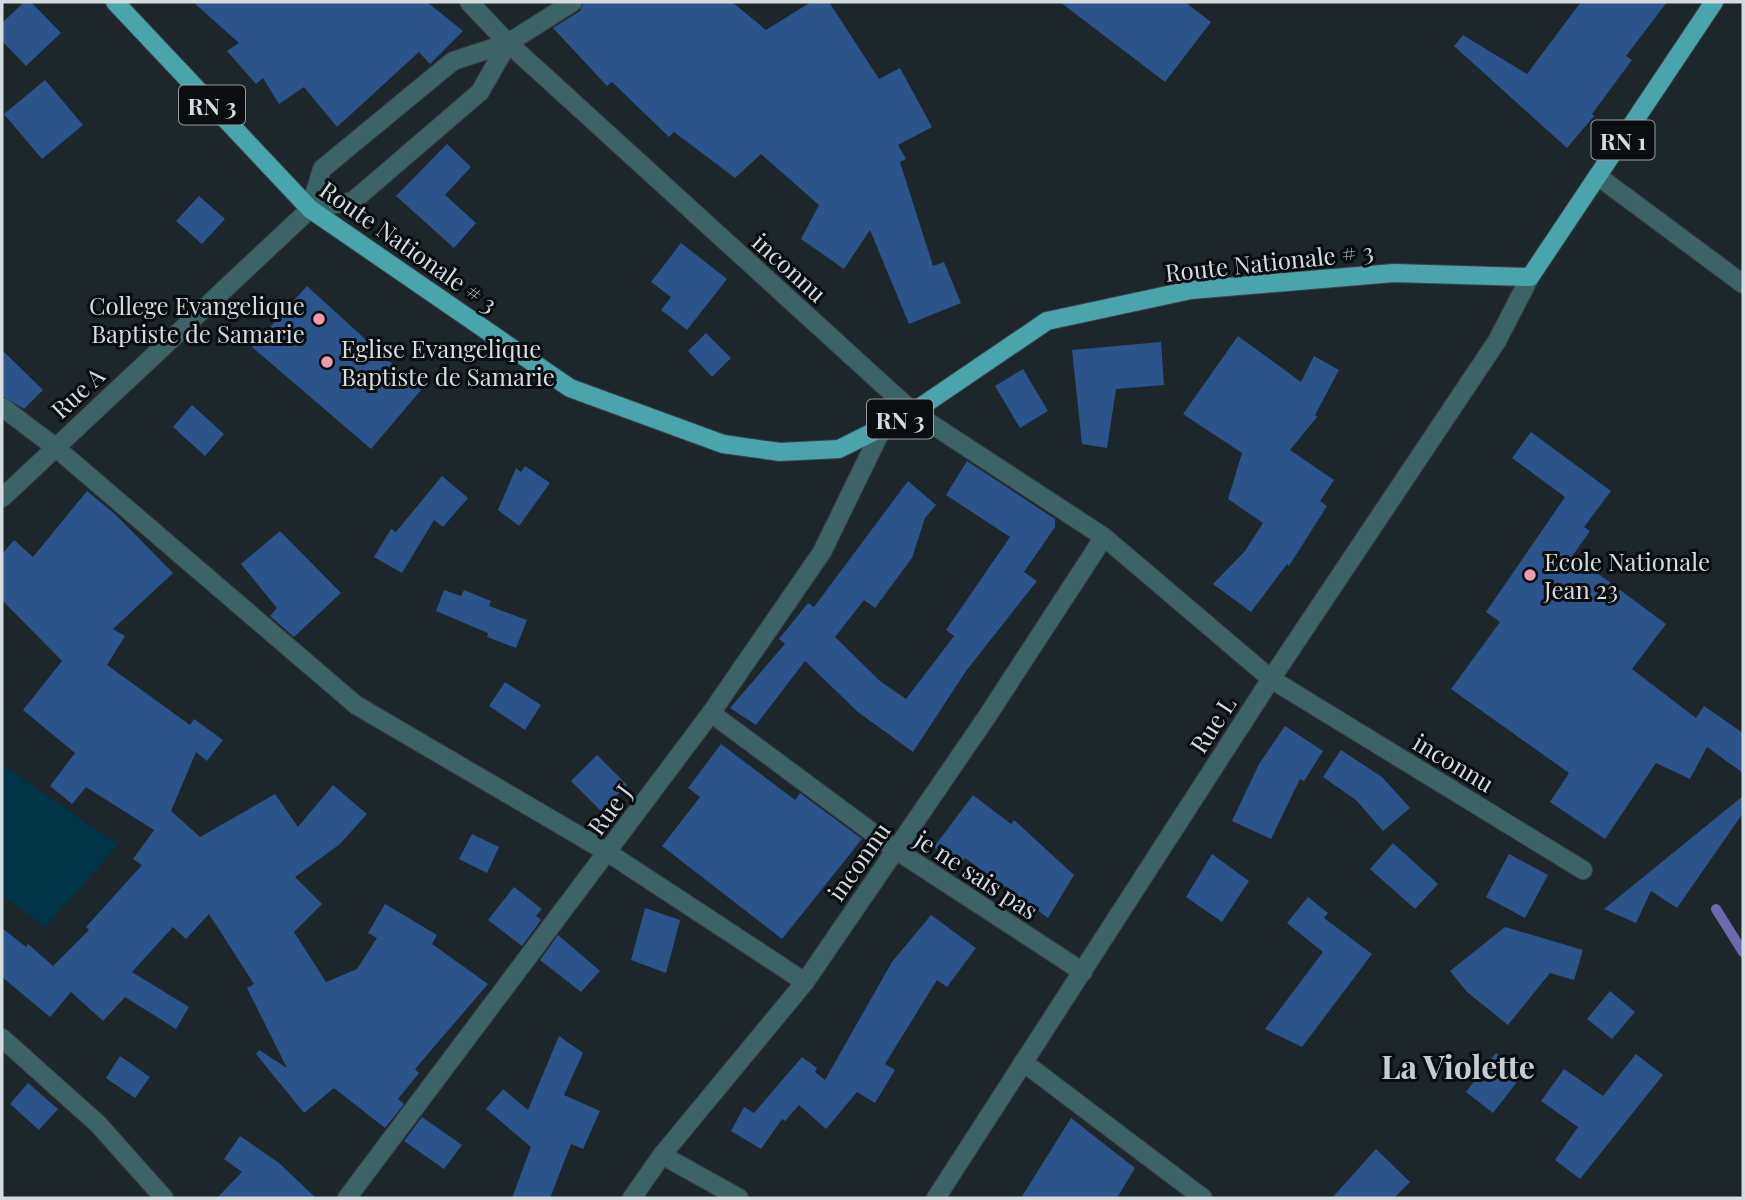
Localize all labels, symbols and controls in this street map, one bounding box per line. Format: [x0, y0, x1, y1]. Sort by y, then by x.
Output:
road number: RN 3 [179, 86, 245, 124]
road number: RN 1 [1592, 120, 1654, 160]
street label: Route Nationale # 3 [314, 173, 504, 319]
street label: inconnu [746, 225, 834, 309]
street label: Route Nationale # 3 [1163, 234, 1375, 288]
place label: College Evangelique Baptiste de Samarie [89, 289, 305, 349]
marker: College Evangelique Baptiste de Samarie [311, 311, 327, 327]
place label: Eglise Evangelique Baptiste de Samarie [341, 332, 555, 392]
marker: Eglise Evangelique Baptiste de Samarie [319, 354, 335, 370]
street label: Rue A [43, 359, 111, 425]
road number: RN 3 [867, 400, 933, 438]
place label: Ecole Nationale Jean 23 [1543, 545, 1710, 605]
marker: Ecole Nationale Jean 23 [1522, 567, 1538, 583]
street label: Rue L [1182, 689, 1242, 759]
street label: inconnu [1408, 725, 1500, 799]
street label: Rue J [580, 777, 638, 841]
street label: inconnu [819, 815, 897, 907]
street label: je ne sais pas [909, 822, 1044, 926]
district label: La Violette [1381, 1044, 1535, 1087]

